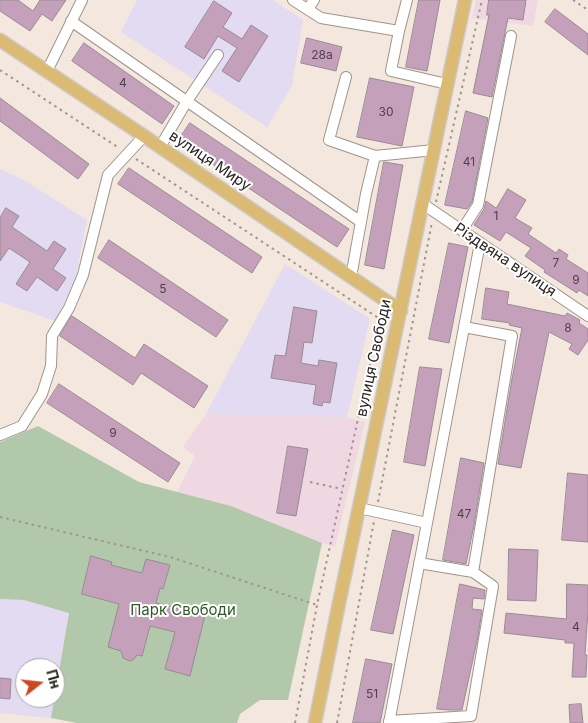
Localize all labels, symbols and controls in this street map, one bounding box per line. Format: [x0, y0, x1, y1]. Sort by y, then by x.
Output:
house number: 28а [311, 48, 333, 62]
house number: 4 [119, 76, 127, 90]
house number: 30 [379, 105, 393, 119]
street label: вулиця Миру [166, 127, 254, 195]
house number: 41 [463, 155, 475, 169]
house number: 1 [494, 209, 498, 223]
street label: Різдвяна вулиця [451, 219, 559, 301]
house number: 7 [553, 256, 559, 270]
house number: 9 [572, 273, 580, 287]
house number: 5 [159, 282, 167, 296]
street label: вулиця Свободи [353, 298, 395, 418]
house number: 8 [564, 321, 572, 335]
house number: 9 [109, 426, 117, 440]
house number: 47 [457, 507, 471, 521]
park label: Парк Свободи [130, 601, 236, 619]
house number: 4 [572, 620, 580, 634]
north arrow [15, 658, 65, 708]
text: Пн [43, 667, 65, 691]
house number: 51 [366, 687, 378, 701]

